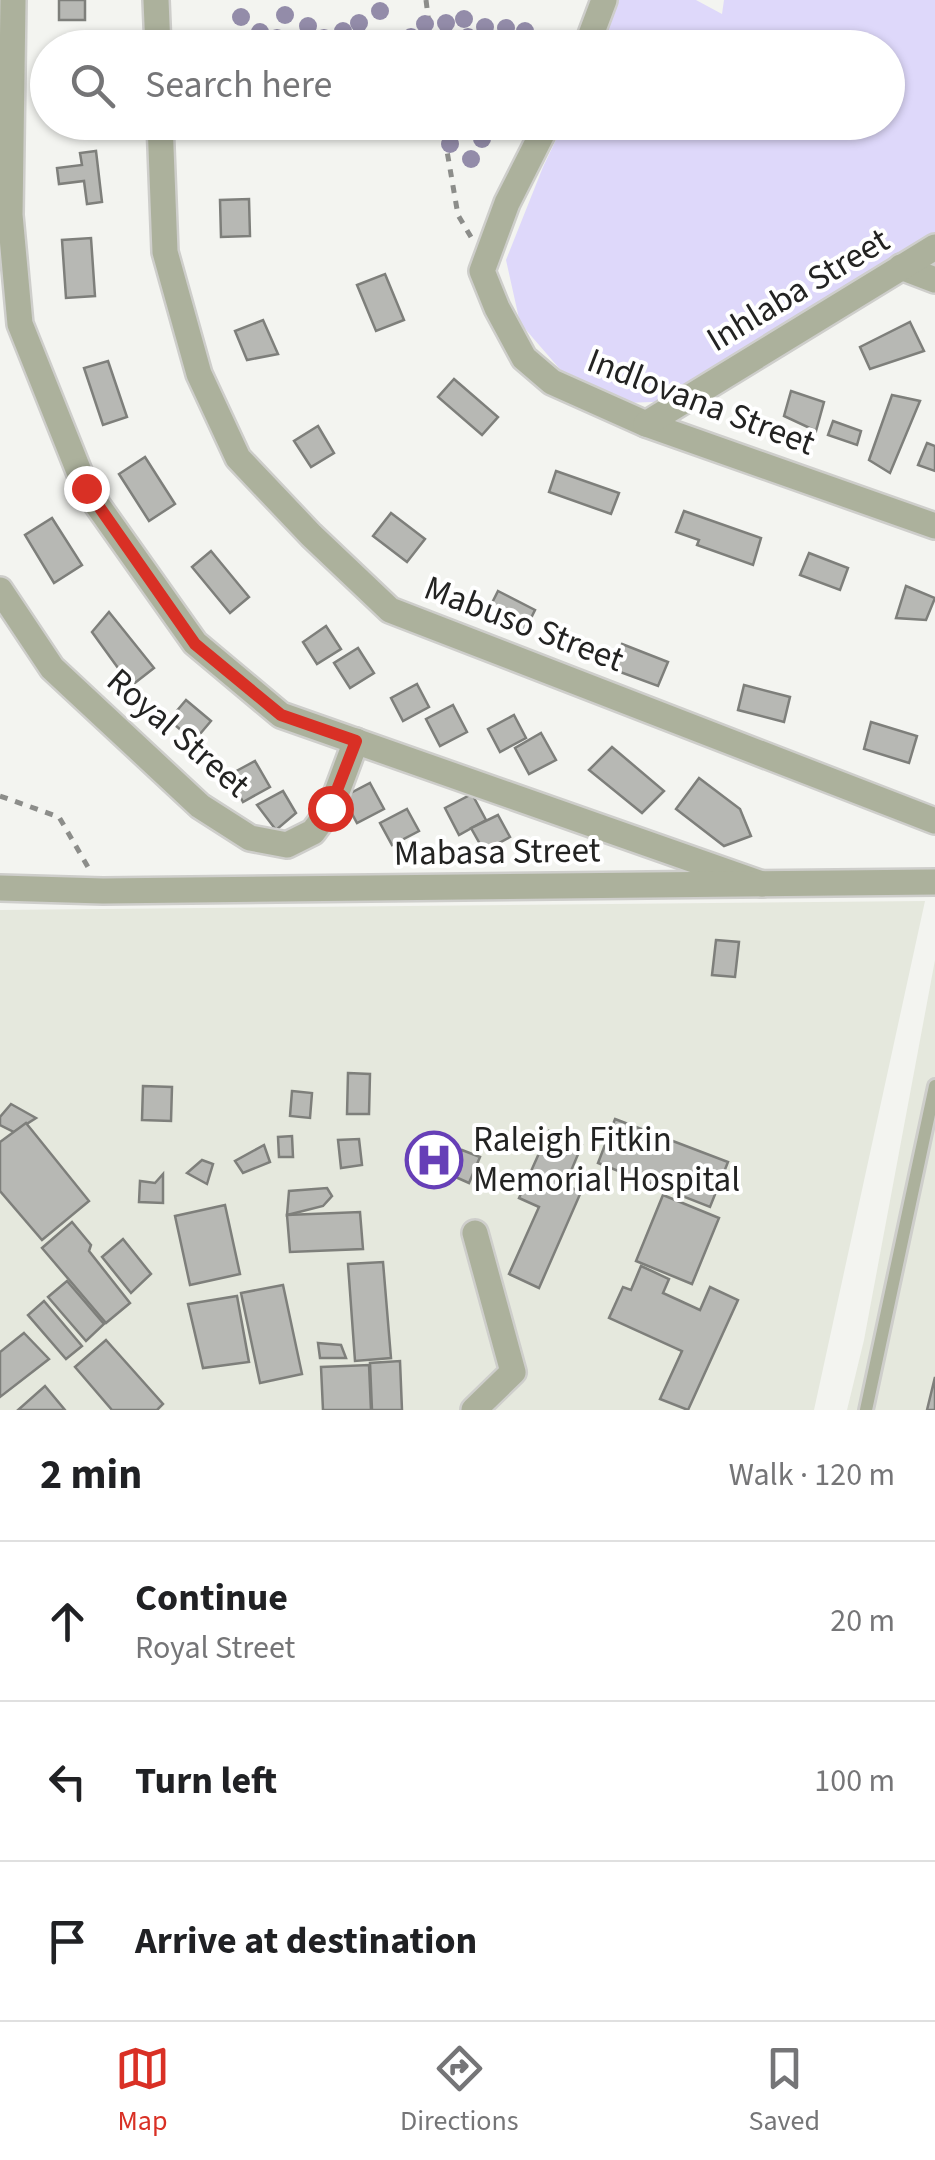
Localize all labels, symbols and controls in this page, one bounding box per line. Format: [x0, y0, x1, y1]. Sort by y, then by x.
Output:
search box [30, 30, 905, 140]
icon: search [65, 58, 120, 113]
text: Search here [145, 58, 332, 112]
street label: Inhlaba Street [697, 216, 899, 364]
street label: Indlovana Street [580, 336, 822, 468]
route end [64, 466, 110, 512]
street label: Mabuso Street [417, 563, 631, 685]
street label: Royal Street [95, 657, 261, 809]
route start [308, 786, 354, 832]
street label: Mabasa Street [393, 825, 601, 879]
place label: Raleigh Fitkin Memorial Hospital [473, 1115, 740, 1205]
hospital icon: Raleigh Fitkin Memorial Hospital [404, 1130, 464, 1190]
text: 2 min [40, 1445, 142, 1505]
text: Walk · 120 m [729, 1452, 895, 1498]
text: Continue [135, 1571, 288, 1625]
icon: ahead [40, 1594, 95, 1649]
text: 20 m [830, 1598, 895, 1644]
text: Royal Street [135, 1625, 295, 1671]
icon: left [40, 1754, 95, 1809]
text: Turn left [135, 1754, 277, 1808]
text: 100 m [814, 1758, 895, 1804]
icon: arrive [40, 1914, 95, 1969]
text: Arrive at destination [135, 1914, 477, 1968]
tab: Map [115, 2041, 170, 2141]
tab: Directions [400, 2041, 519, 2141]
tab: Saved [749, 2041, 820, 2141]

